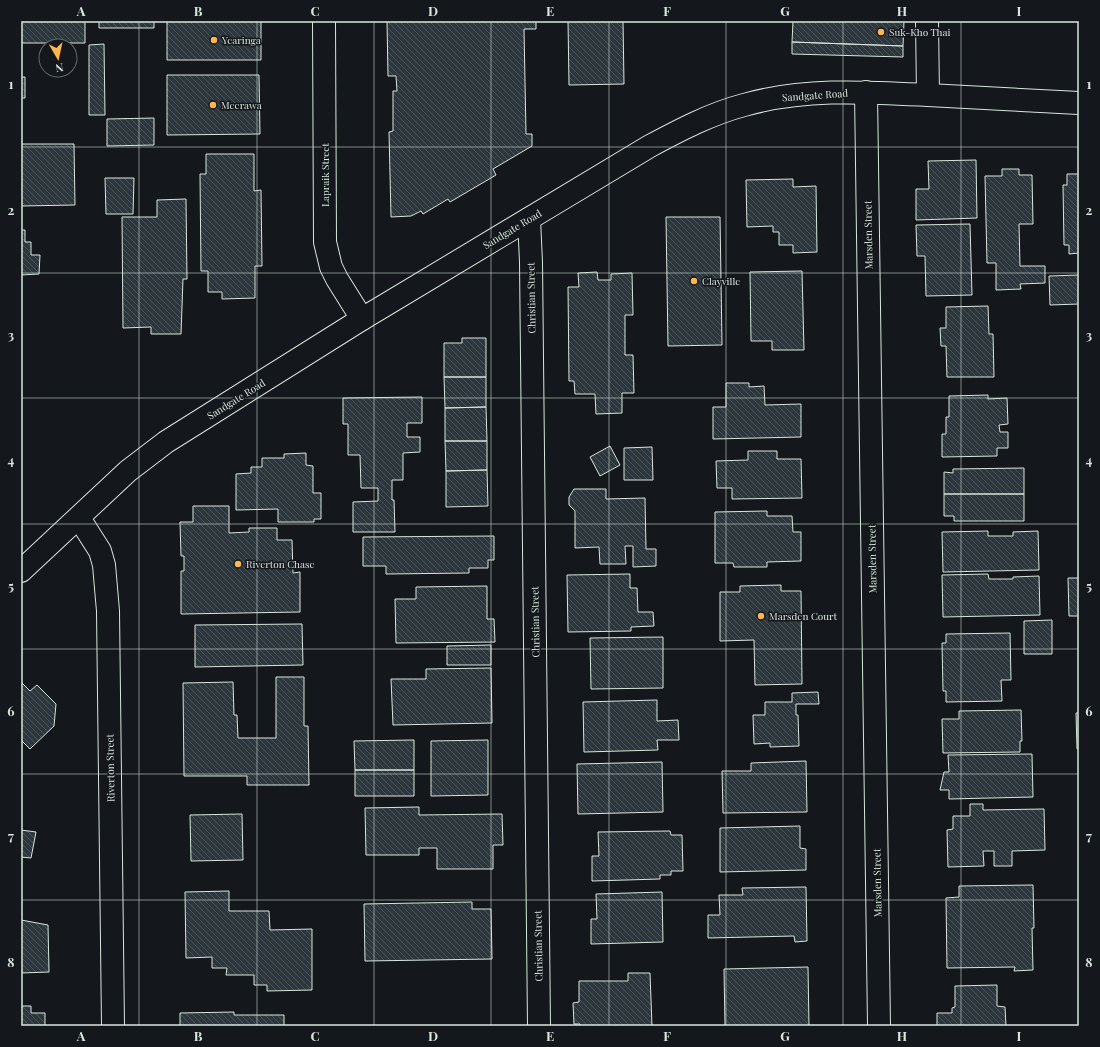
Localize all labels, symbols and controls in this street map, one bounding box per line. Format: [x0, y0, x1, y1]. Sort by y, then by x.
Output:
text: A [76, 2, 86, 19]
text: B [194, 2, 203, 19]
text: C [310, 2, 320, 19]
text: D [428, 2, 438, 19]
text: E [546, 2, 554, 19]
text: F [663, 2, 671, 19]
text: G [780, 2, 790, 19]
text: H [897, 2, 907, 19]
text: I [1017, 2, 1022, 19]
place label: Suk-Kho Thai [889, 25, 950, 39]
marker: Suk-Kho Thai [876, 27, 886, 37]
place label: Yearinga [221, 33, 261, 47]
marker: Yearinga [209, 35, 219, 45]
north arrow [38, 38, 78, 78]
text: N [54, 60, 65, 76]
text: 1 [9, 75, 14, 92]
text: 1 [1087, 75, 1092, 92]
street label: Sandgate Road [782, 86, 849, 104]
place label: Meerawa [221, 98, 262, 112]
marker: Meerawa [208, 100, 218, 110]
street label: Lapraik Street [318, 143, 332, 207]
street label: Marsden Street [860, 200, 876, 269]
text: 2 [8, 201, 15, 218]
text: 2 [1086, 201, 1093, 218]
street label: Sandgate Road [480, 206, 544, 252]
street label: Christian Street [523, 262, 539, 334]
place label: Clayville [702, 274, 740, 288]
marker: Clayville [689, 276, 699, 286]
text: 3 [8, 326, 14, 343]
text: 3 [1086, 326, 1092, 343]
street label: Sandgate Road [204, 375, 268, 422]
text: 4 [8, 451, 15, 468]
text: 4 [1086, 451, 1093, 468]
street label: Marsden Street [864, 524, 880, 593]
place label: Riverton Chase [246, 557, 314, 571]
marker: Riverton Chase [233, 559, 243, 569]
text: 5 [8, 577, 14, 594]
text: 5 [1086, 577, 1092, 594]
street label: Christian Street [527, 586, 543, 658]
place label: Marsden Court [769, 609, 838, 623]
marker: Marsden Court [756, 611, 766, 621]
text: 6 [7, 702, 15, 719]
text: 6 [1085, 702, 1093, 719]
street label: Riverton Street [102, 733, 118, 802]
text: 7 [8, 827, 14, 844]
text: 7 [1086, 827, 1092, 844]
street label: Marsden Street [869, 848, 885, 917]
street label: Christian Street [530, 910, 546, 982]
text: 8 [7, 953, 15, 970]
text: 8 [1085, 953, 1093, 970]
text: A [76, 1027, 86, 1044]
text: B [194, 1027, 203, 1044]
text: C [310, 1027, 320, 1044]
text: D [428, 1027, 438, 1044]
text: E [546, 1027, 554, 1044]
text: F [663, 1027, 671, 1044]
text: G [780, 1027, 790, 1044]
text: H [897, 1027, 907, 1044]
text: I [1017, 1027, 1022, 1044]

